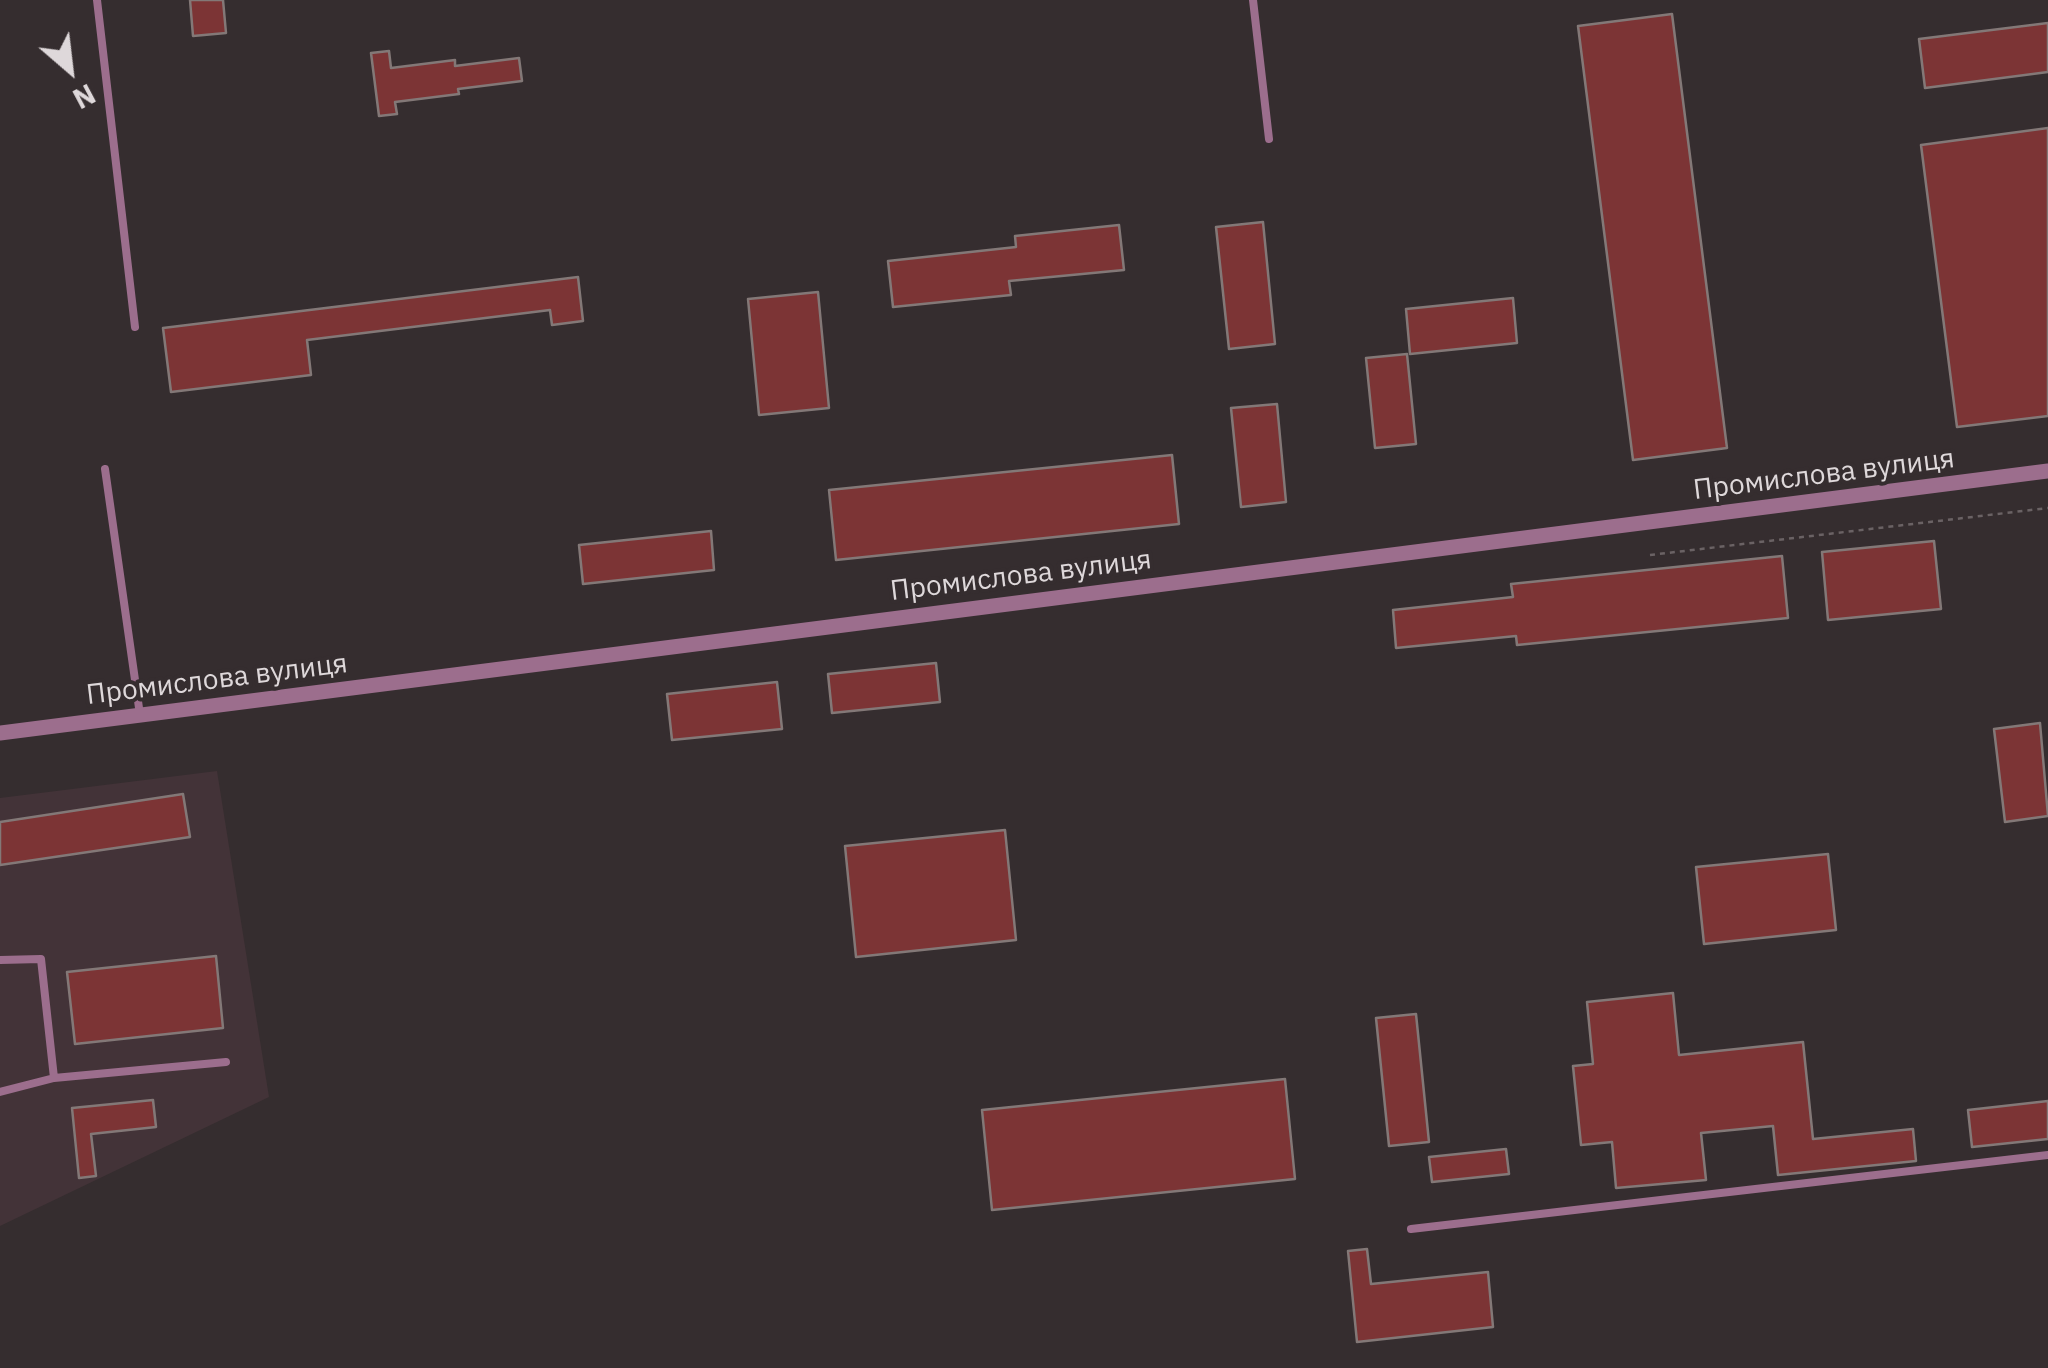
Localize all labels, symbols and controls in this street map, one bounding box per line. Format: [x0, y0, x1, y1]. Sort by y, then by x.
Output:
north arrow [20, 20, 120, 120]
text: N [67, 76, 102, 118]
street label: Промислова вулиця [1691, 442, 1957, 508]
street label: Промислова вулиця [888, 543, 1154, 609]
street label: Промислова вулиця [84, 647, 350, 713]

